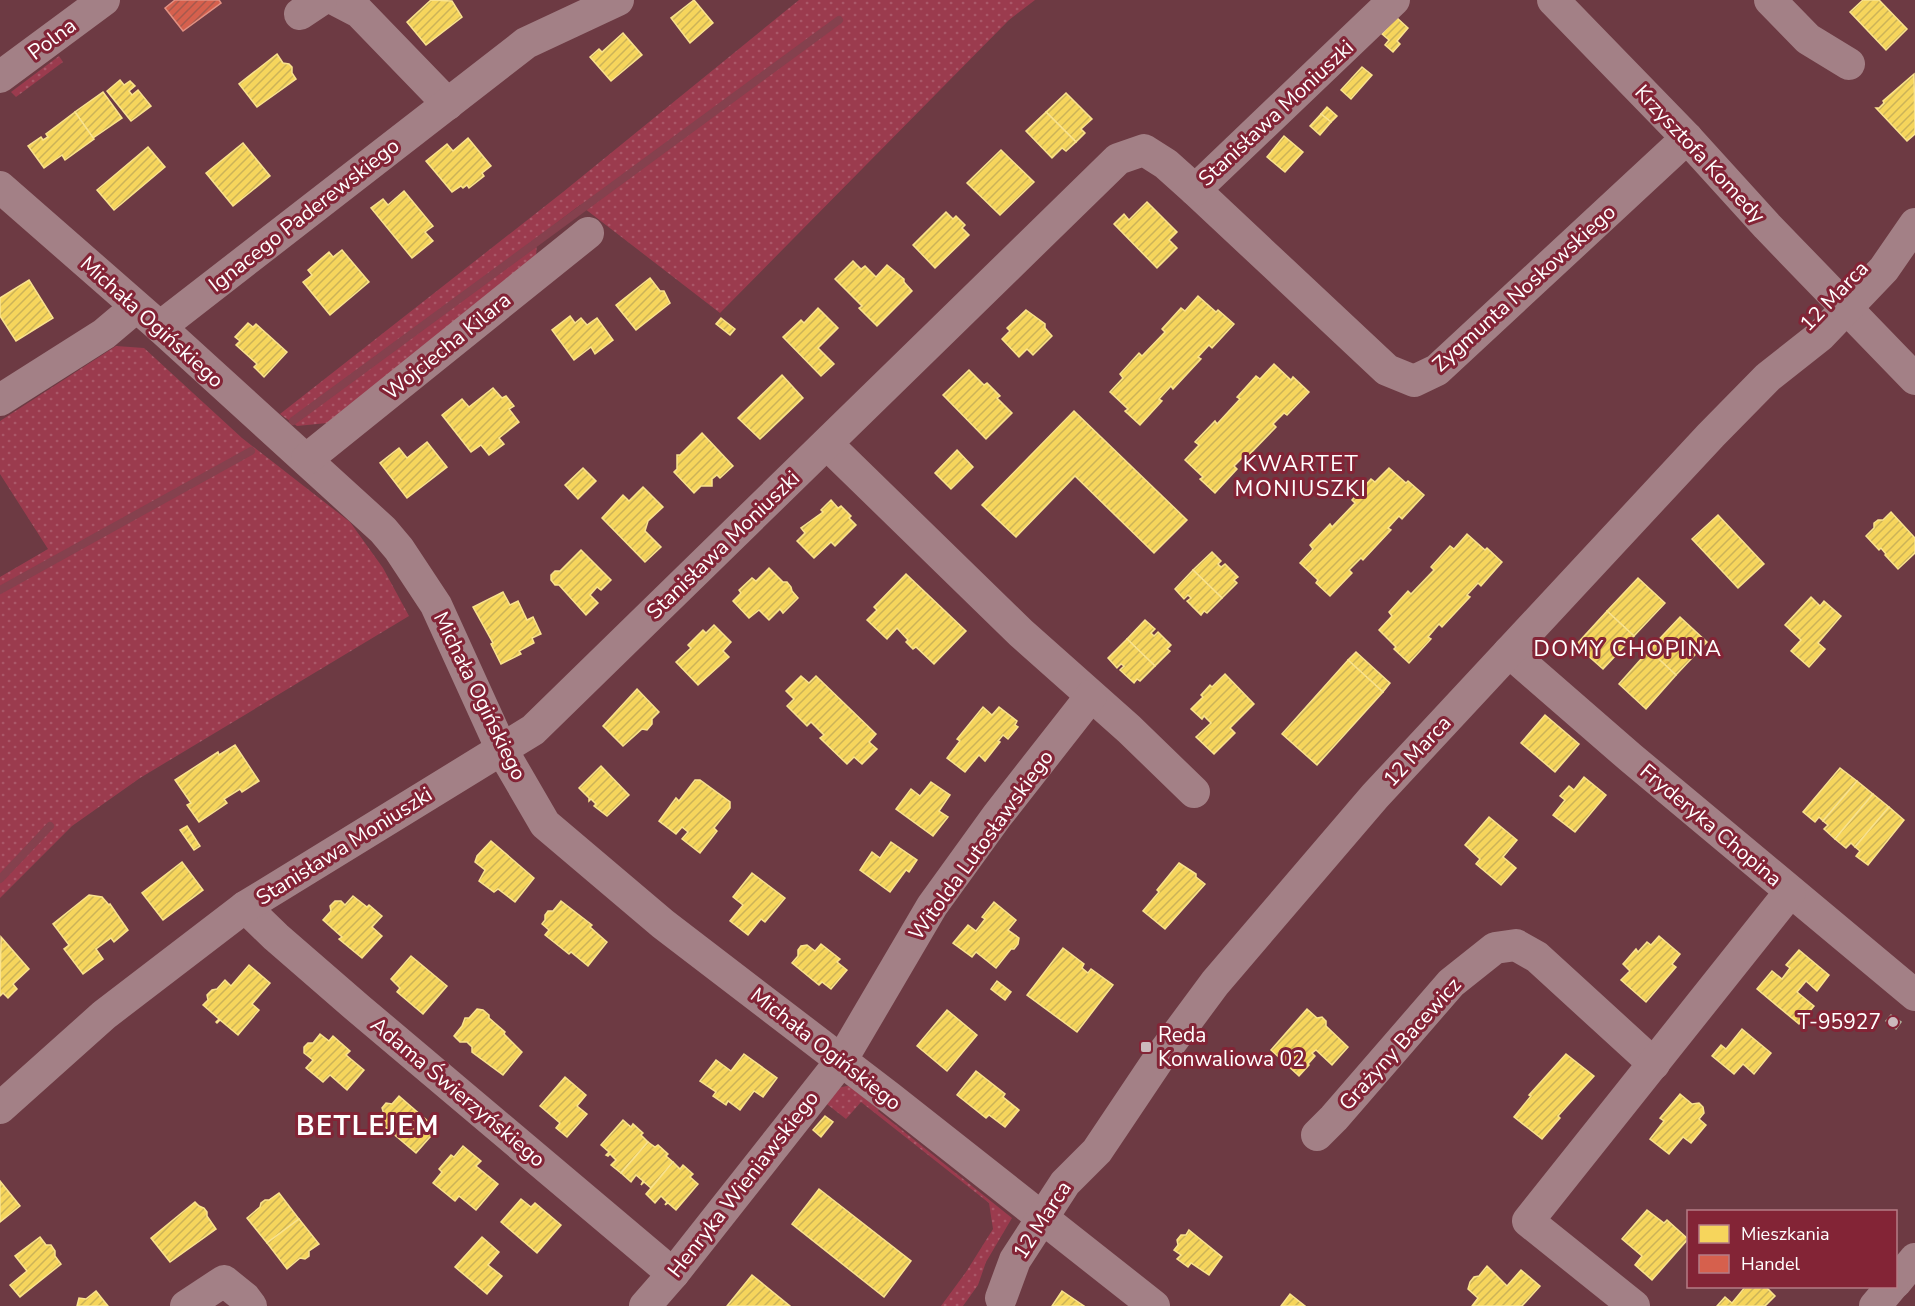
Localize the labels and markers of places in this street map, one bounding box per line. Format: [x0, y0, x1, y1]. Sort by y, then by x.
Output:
place label: T-95927 [1797, 1008, 1881, 1036]
marker: T-95927 [1886, 1015, 1900, 1029]
place label: Reda Konwaliowa 02 [1158, 1021, 1305, 1073]
marker: Reda Konwaliowa 02 [1139, 1040, 1153, 1054]

